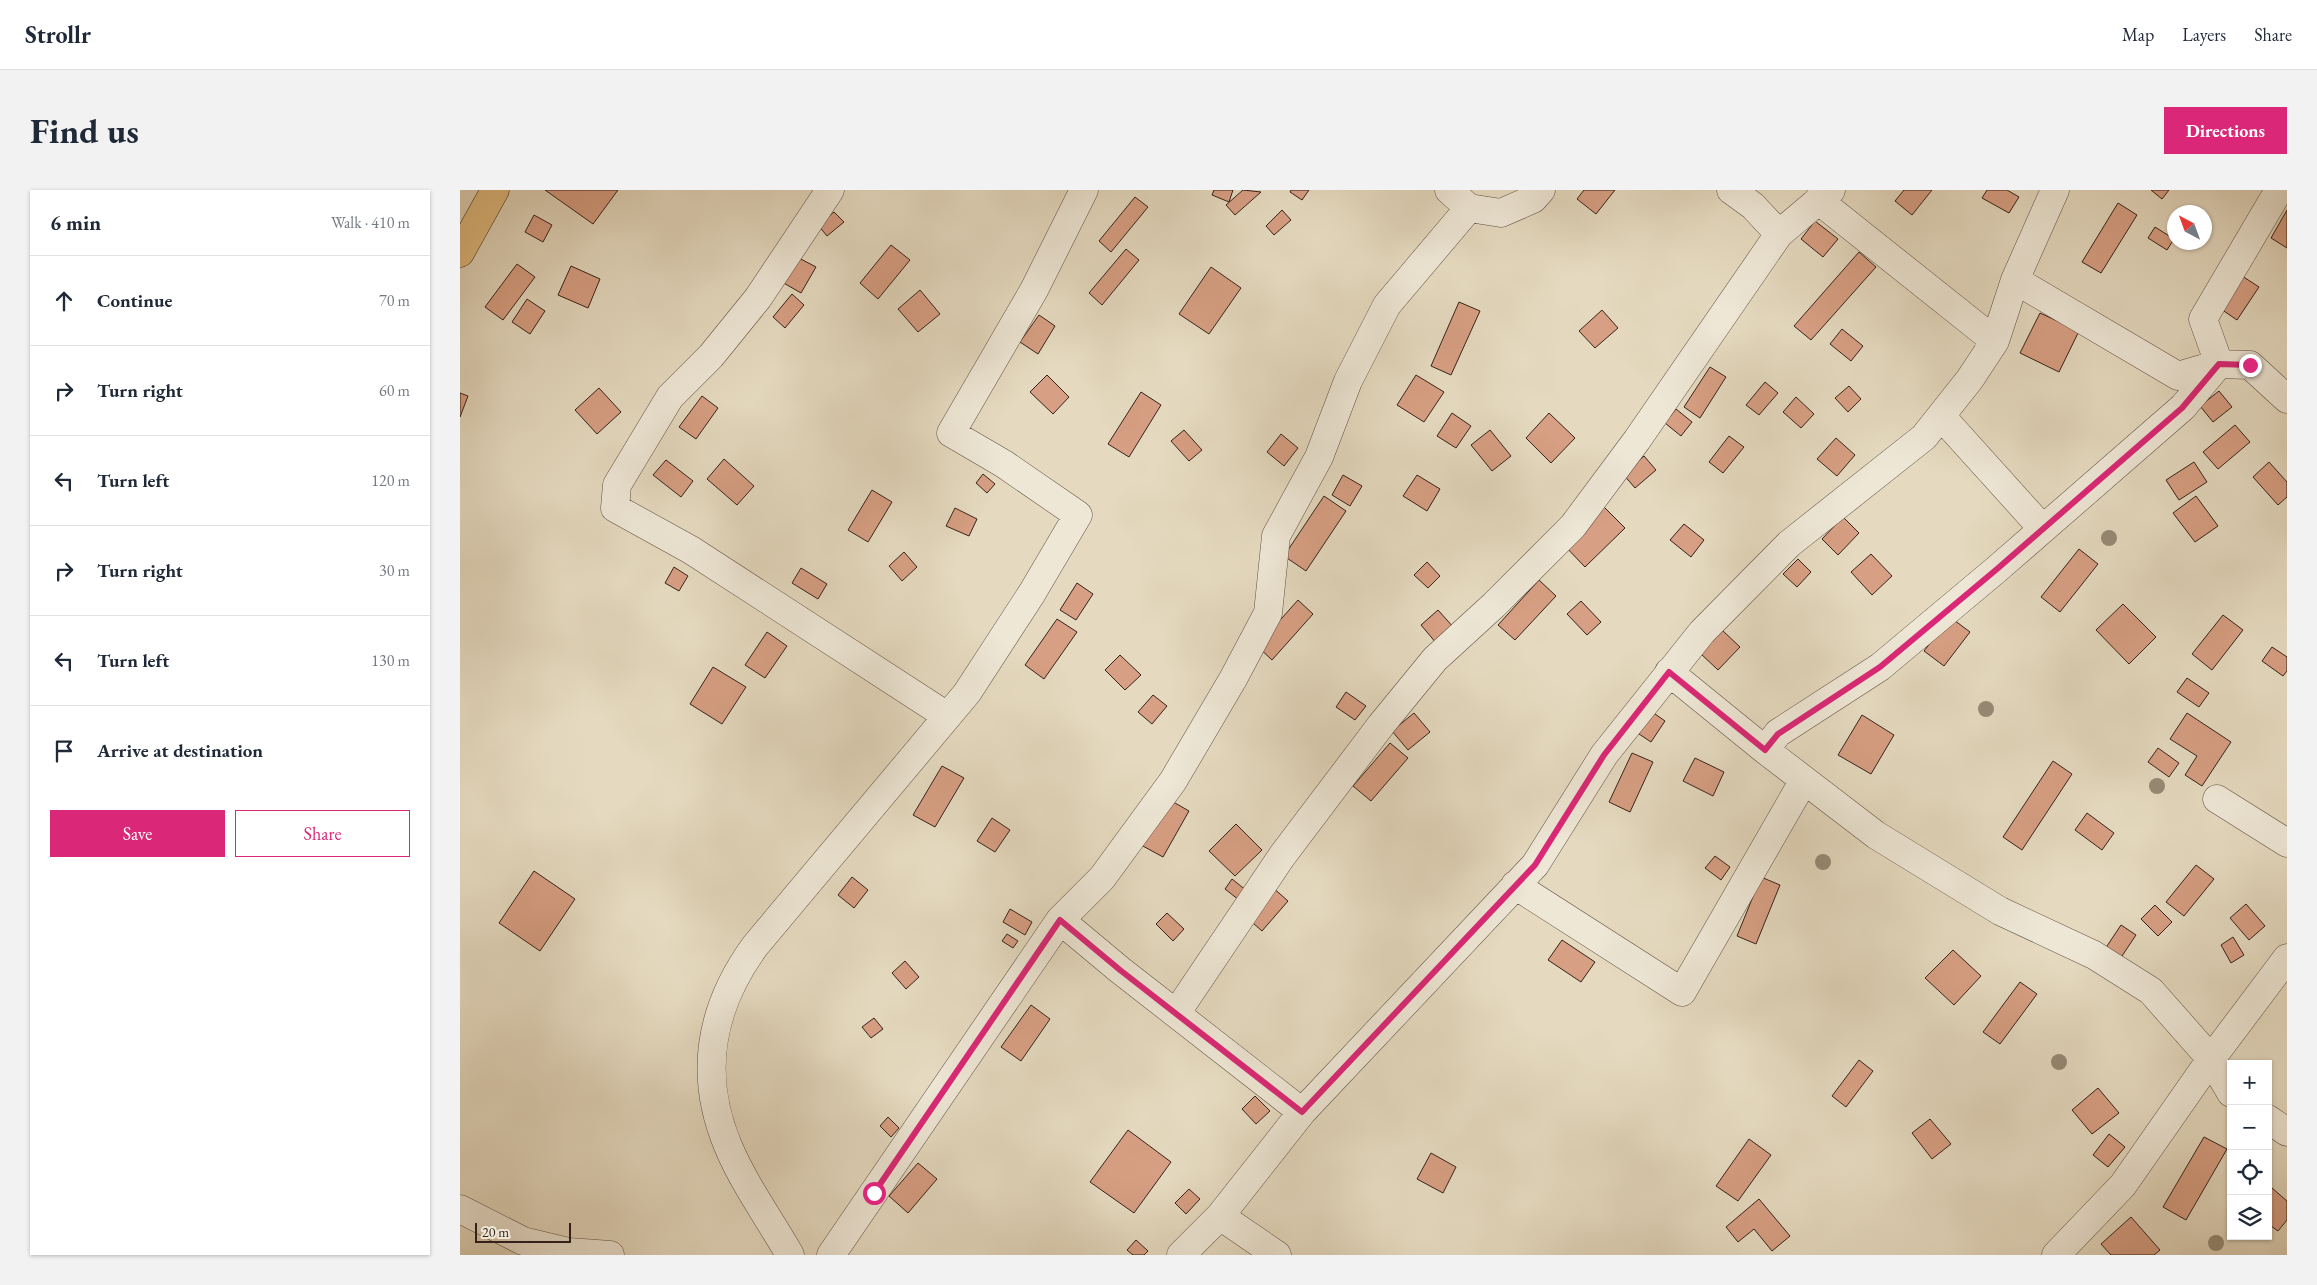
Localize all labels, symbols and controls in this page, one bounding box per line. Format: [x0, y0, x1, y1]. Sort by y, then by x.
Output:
text: Strollr [25, 19, 91, 50]
text: Map [2122, 23, 2154, 46]
text: Layers [2182, 23, 2226, 46]
text: Share [2254, 23, 2292, 46]
button: Directions [2164, 107, 2287, 154]
text: Find us [30, 108, 139, 153]
north arrow [2167, 205, 2212, 250]
text: 6 min [50, 209, 101, 236]
text: Walk · 410 m [331, 212, 410, 233]
icon: ahead [50, 287, 78, 315]
text: Continue [97, 288, 172, 313]
text: 70 m [379, 290, 410, 311]
route end [2239, 354, 2262, 377]
icon: right [50, 377, 78, 405]
text: Turn right [97, 378, 183, 403]
text: 60 m [379, 380, 410, 401]
icon: left [50, 467, 78, 495]
text: Turn left [97, 468, 169, 493]
text: 120 m [371, 470, 410, 491]
icon: right [50, 557, 78, 585]
text: Turn right [97, 558, 183, 583]
text: 30 m [379, 560, 410, 581]
icon: left [50, 647, 78, 675]
text: Turn left [97, 648, 169, 673]
text: 130 m [371, 650, 410, 671]
icon: arrive [50, 737, 78, 765]
text: Arrive at destination [97, 738, 263, 763]
button: Save [50, 810, 225, 857]
button: Share [235, 810, 410, 857]
map controls [2227, 1060, 2272, 1240]
button: + [2227, 1060, 2272, 1105]
button: − [2227, 1105, 2272, 1150]
button: locate [2227, 1150, 2272, 1195]
route start [863, 1182, 886, 1205]
button: layers [2227, 1195, 2272, 1240]
scale bar [475, 1220, 571, 1243]
text: 20 m [482, 1223, 509, 1241]

